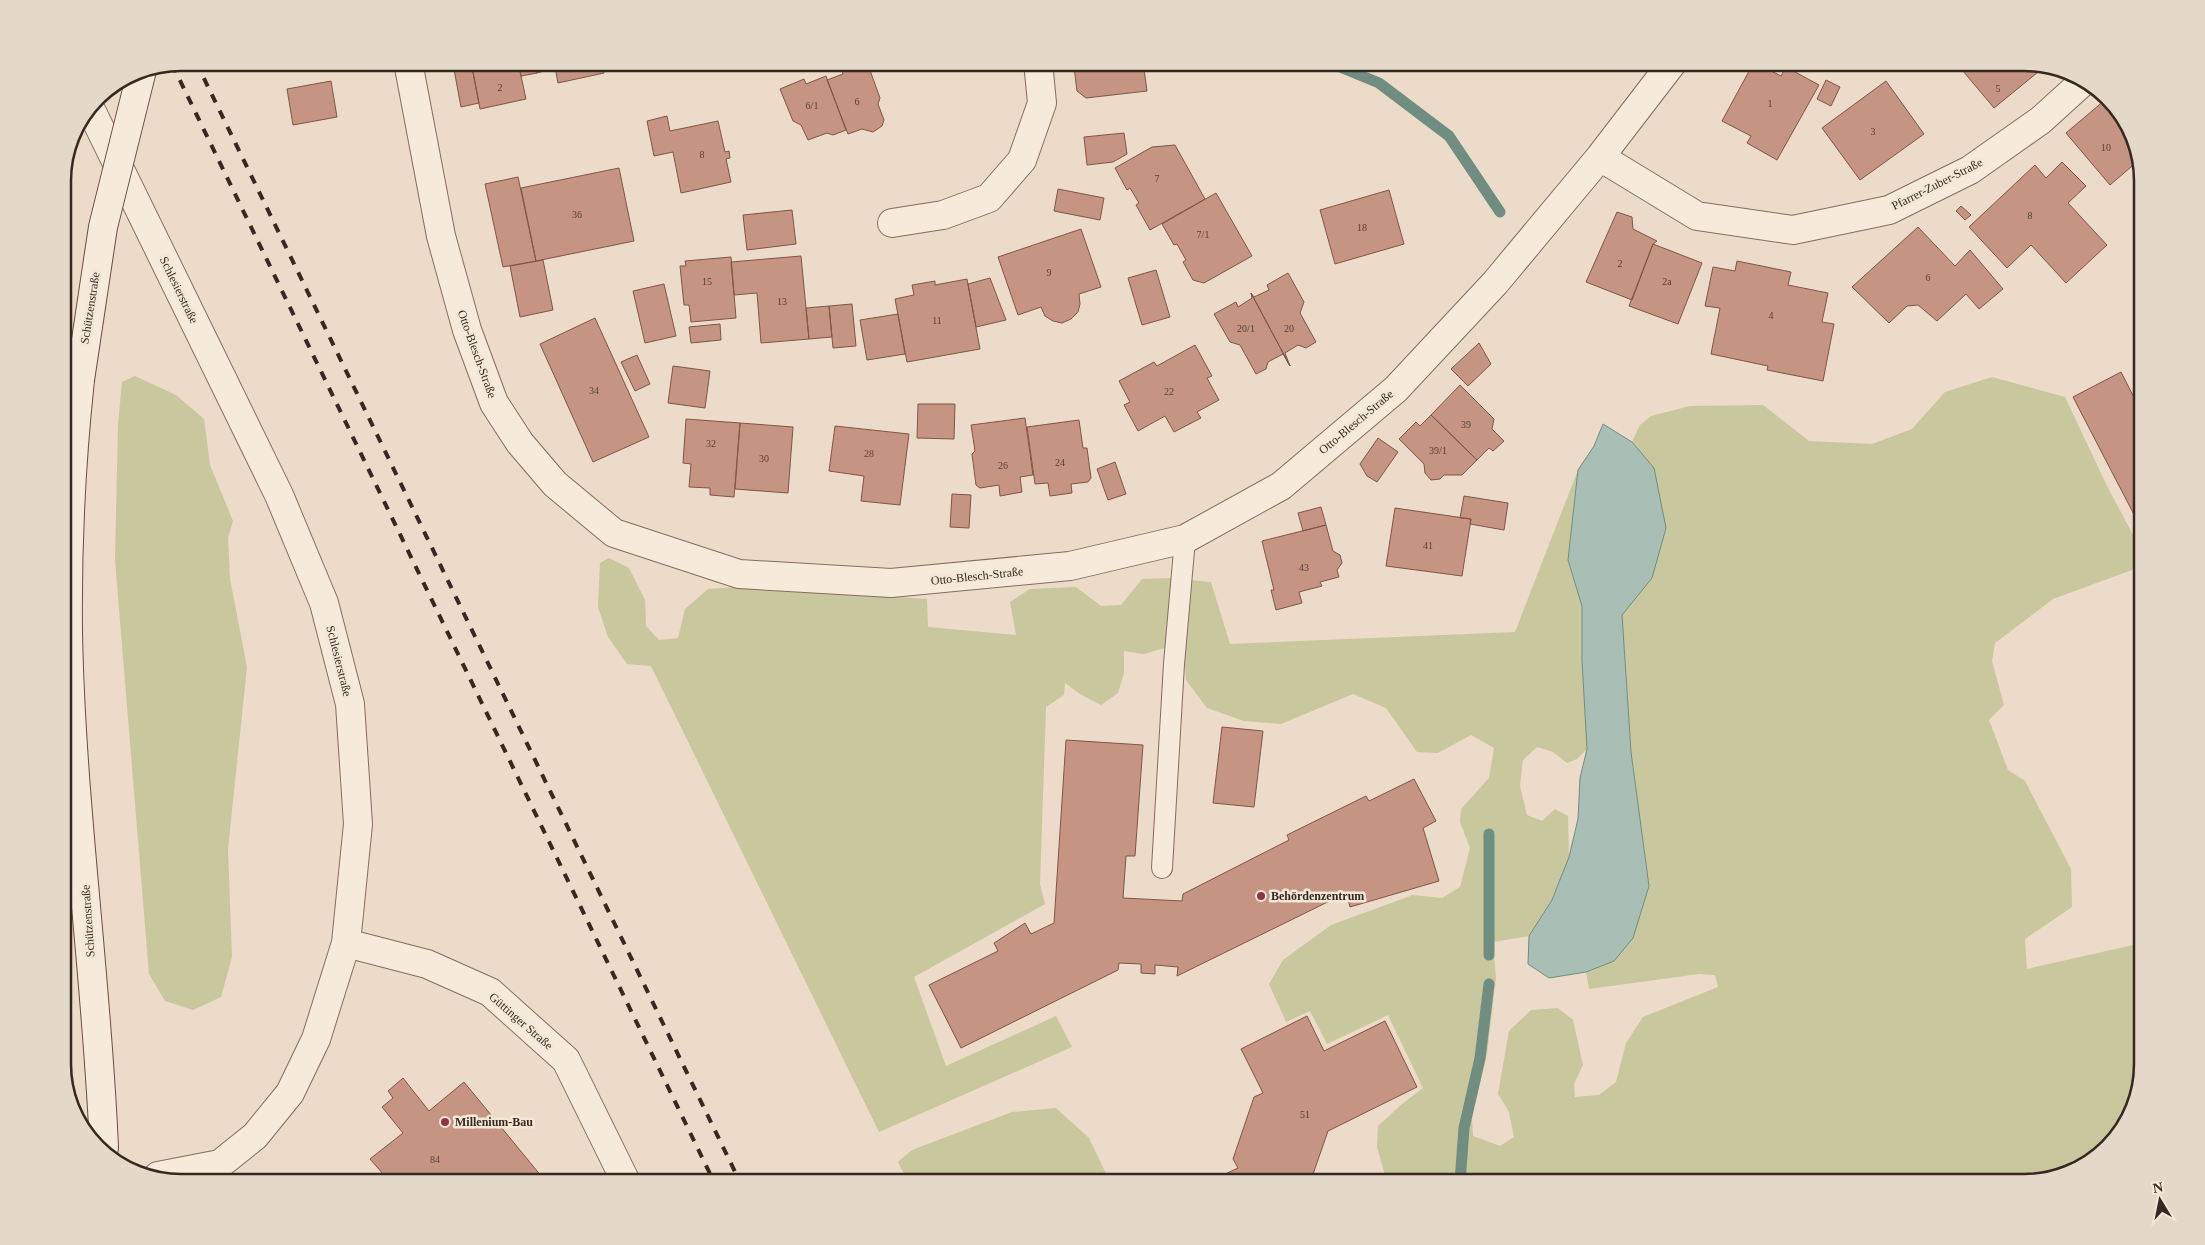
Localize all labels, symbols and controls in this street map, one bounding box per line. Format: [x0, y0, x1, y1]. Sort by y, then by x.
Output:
house number: 2 [498, 82, 503, 93]
house number: 5 [1996, 83, 2001, 94]
house number: 6 [855, 96, 860, 107]
house number: 1 [1768, 98, 1773, 109]
house number: 6/1 [806, 100, 818, 111]
house number: 3 [1871, 126, 1876, 137]
house number: 10 [2101, 142, 2111, 153]
house number: 8 [700, 149, 705, 160]
street label: Pfarrer-Zuber-Straße [1889, 155, 1985, 213]
house number: 7 [1155, 173, 1160, 184]
house number: 36 [572, 209, 582, 220]
house number: 8 [2028, 210, 2033, 221]
house number: 18 [1357, 222, 1367, 233]
house number: 7/1 [1197, 229, 1209, 240]
street label: Schlesierstraße [157, 254, 201, 326]
house number: 2 [1618, 258, 1623, 269]
house number: 9 [1047, 267, 1052, 278]
street label: Schützenstraße [77, 271, 103, 345]
house number: 6 [1926, 272, 1931, 283]
house number: 15 [702, 276, 712, 287]
house number: 2a [1662, 276, 1672, 287]
house number: 13 [777, 296, 787, 307]
street label: Otto-Blesch-Straße [455, 308, 499, 400]
house number: 4 [1769, 310, 1774, 321]
house number: 11 [932, 315, 942, 326]
house number: 20/1 [1237, 323, 1255, 334]
house number: 20 [1284, 323, 1294, 334]
house number: 34 [589, 385, 599, 396]
house number: 22 [1164, 386, 1174, 397]
street label: Otto-Blesch-Straße [1316, 387, 1396, 457]
house number: 39 [1461, 419, 1471, 430]
house number: 32 [706, 438, 716, 449]
house number: 39/1 [1429, 445, 1447, 456]
house number: 28 [864, 448, 874, 459]
house number: 30 [759, 453, 769, 464]
house number: 24 [1055, 457, 1065, 468]
house number: 26 [998, 460, 1008, 471]
house number: 41 [1423, 540, 1433, 551]
house number: 43 [1299, 562, 1309, 573]
street label: Otto-Blesch-Straße [930, 564, 1024, 588]
street label: Schlesierstraße [323, 624, 355, 698]
street label: Schützenstraße [78, 884, 98, 958]
place label: Behördenzentrum [1271, 889, 1364, 903]
marker: Behördenzentrum [1255, 890, 1267, 902]
street label: Güttinger Straße [486, 990, 556, 1052]
house number: 51 [1300, 1109, 1310, 1120]
place label: Millenium-Bau [455, 1115, 533, 1129]
marker: Millenium-Bau [439, 1116, 451, 1128]
house number: 84 [430, 1154, 440, 1165]
north arrow [2135, 1175, 2185, 1225]
text: N [2152, 1179, 2164, 1196]

